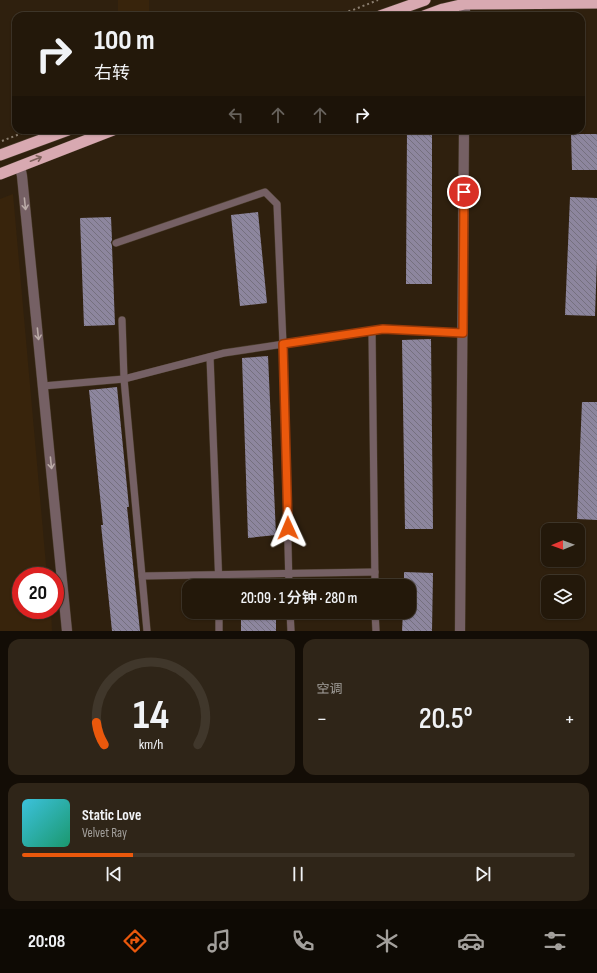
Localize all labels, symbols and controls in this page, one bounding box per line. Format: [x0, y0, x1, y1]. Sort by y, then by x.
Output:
text: 100 m [94, 24, 155, 57]
icon: right [28, 28, 80, 80]
text: 右转 [94, 63, 130, 84]
icon: left [225, 104, 247, 126]
icon: ahead [267, 104, 289, 126]
icon: ahead [309, 104, 331, 126]
icon: right [351, 104, 373, 126]
one-way arrow [30, 155, 42, 163]
pin [447, 175, 481, 209]
icon: arrive [453, 181, 475, 203]
one-way arrow [21, 197, 29, 210]
one-way arrow [34, 327, 42, 340]
one-way arrow [47, 456, 54, 469]
position arrow [267, 507, 309, 549]
north arrow [541, 523, 585, 567]
map controls [541, 523, 585, 619]
speed limit sign: 20 [12, 567, 64, 619]
button: layers [541, 575, 585, 619]
text: 20:09 · 1 分钟 · 280 m [241, 589, 357, 608]
text: 空调 [317, 681, 343, 697]
text: 14 [133, 691, 169, 740]
text: 20.5° [419, 701, 473, 737]
text: − [317, 706, 327, 733]
text: + [564, 706, 575, 733]
text: km/h [139, 736, 164, 753]
text: Static Love [82, 806, 141, 825]
text: Velvet Ray [82, 825, 127, 841]
icon: previous [103, 863, 125, 885]
icon: pause [287, 863, 309, 885]
icon: next [472, 863, 494, 885]
icon: directions [121, 927, 149, 955]
icon: music [205, 927, 233, 955]
icon: phone [289, 927, 317, 955]
icon: climate [373, 927, 401, 955]
icon: car [457, 927, 485, 955]
icon: filters [541, 927, 569, 955]
text: 20:08 [28, 931, 65, 952]

